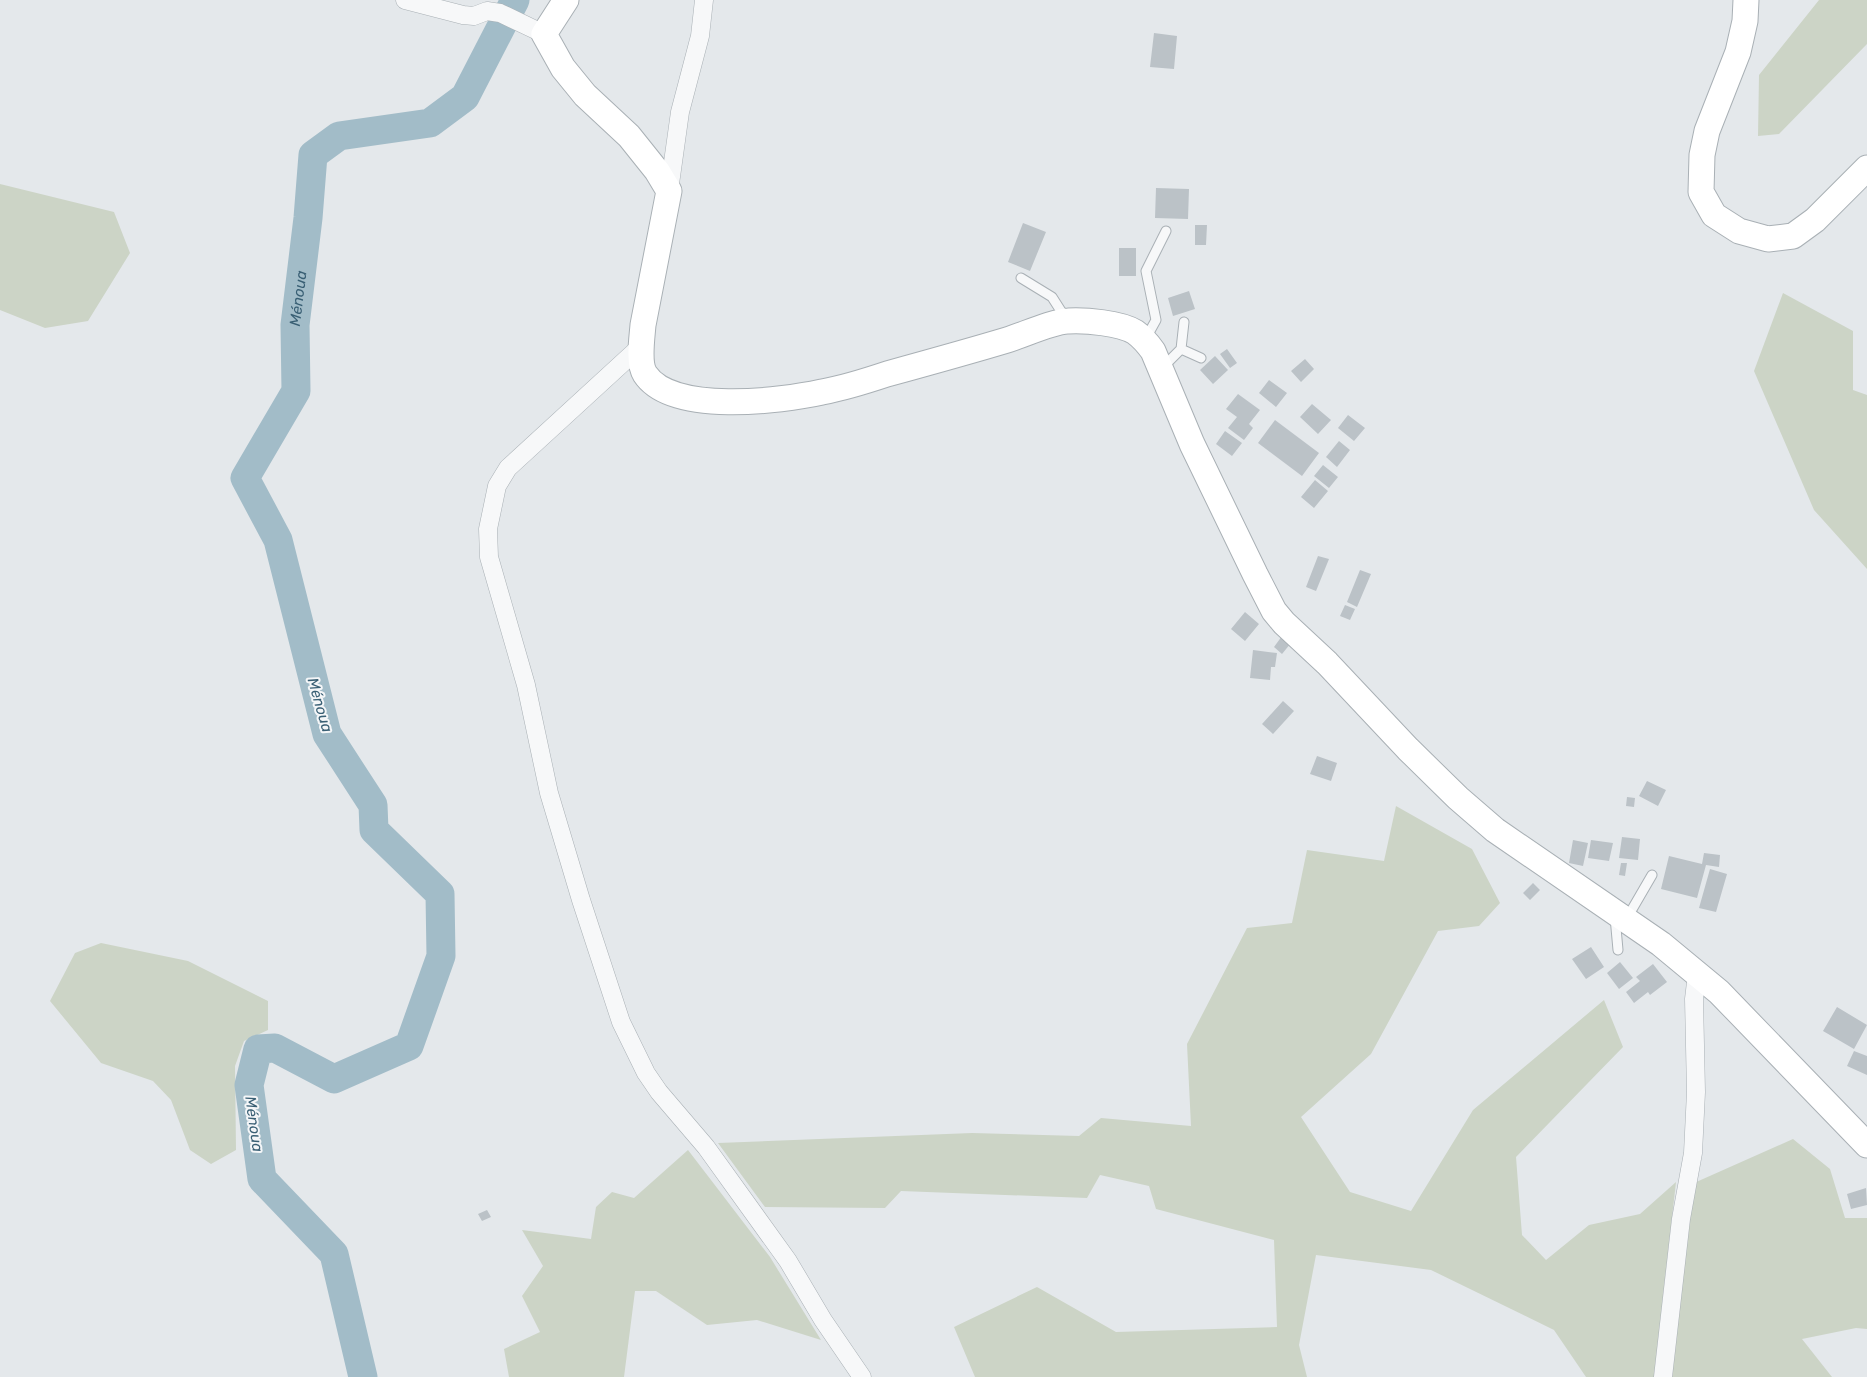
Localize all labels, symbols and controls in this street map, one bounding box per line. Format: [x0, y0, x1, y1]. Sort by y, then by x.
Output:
water label: Ménoua [286, 269, 311, 327]
water label: Ménoua [304, 676, 336, 735]
water label: Ménoua [241, 1095, 267, 1153]

